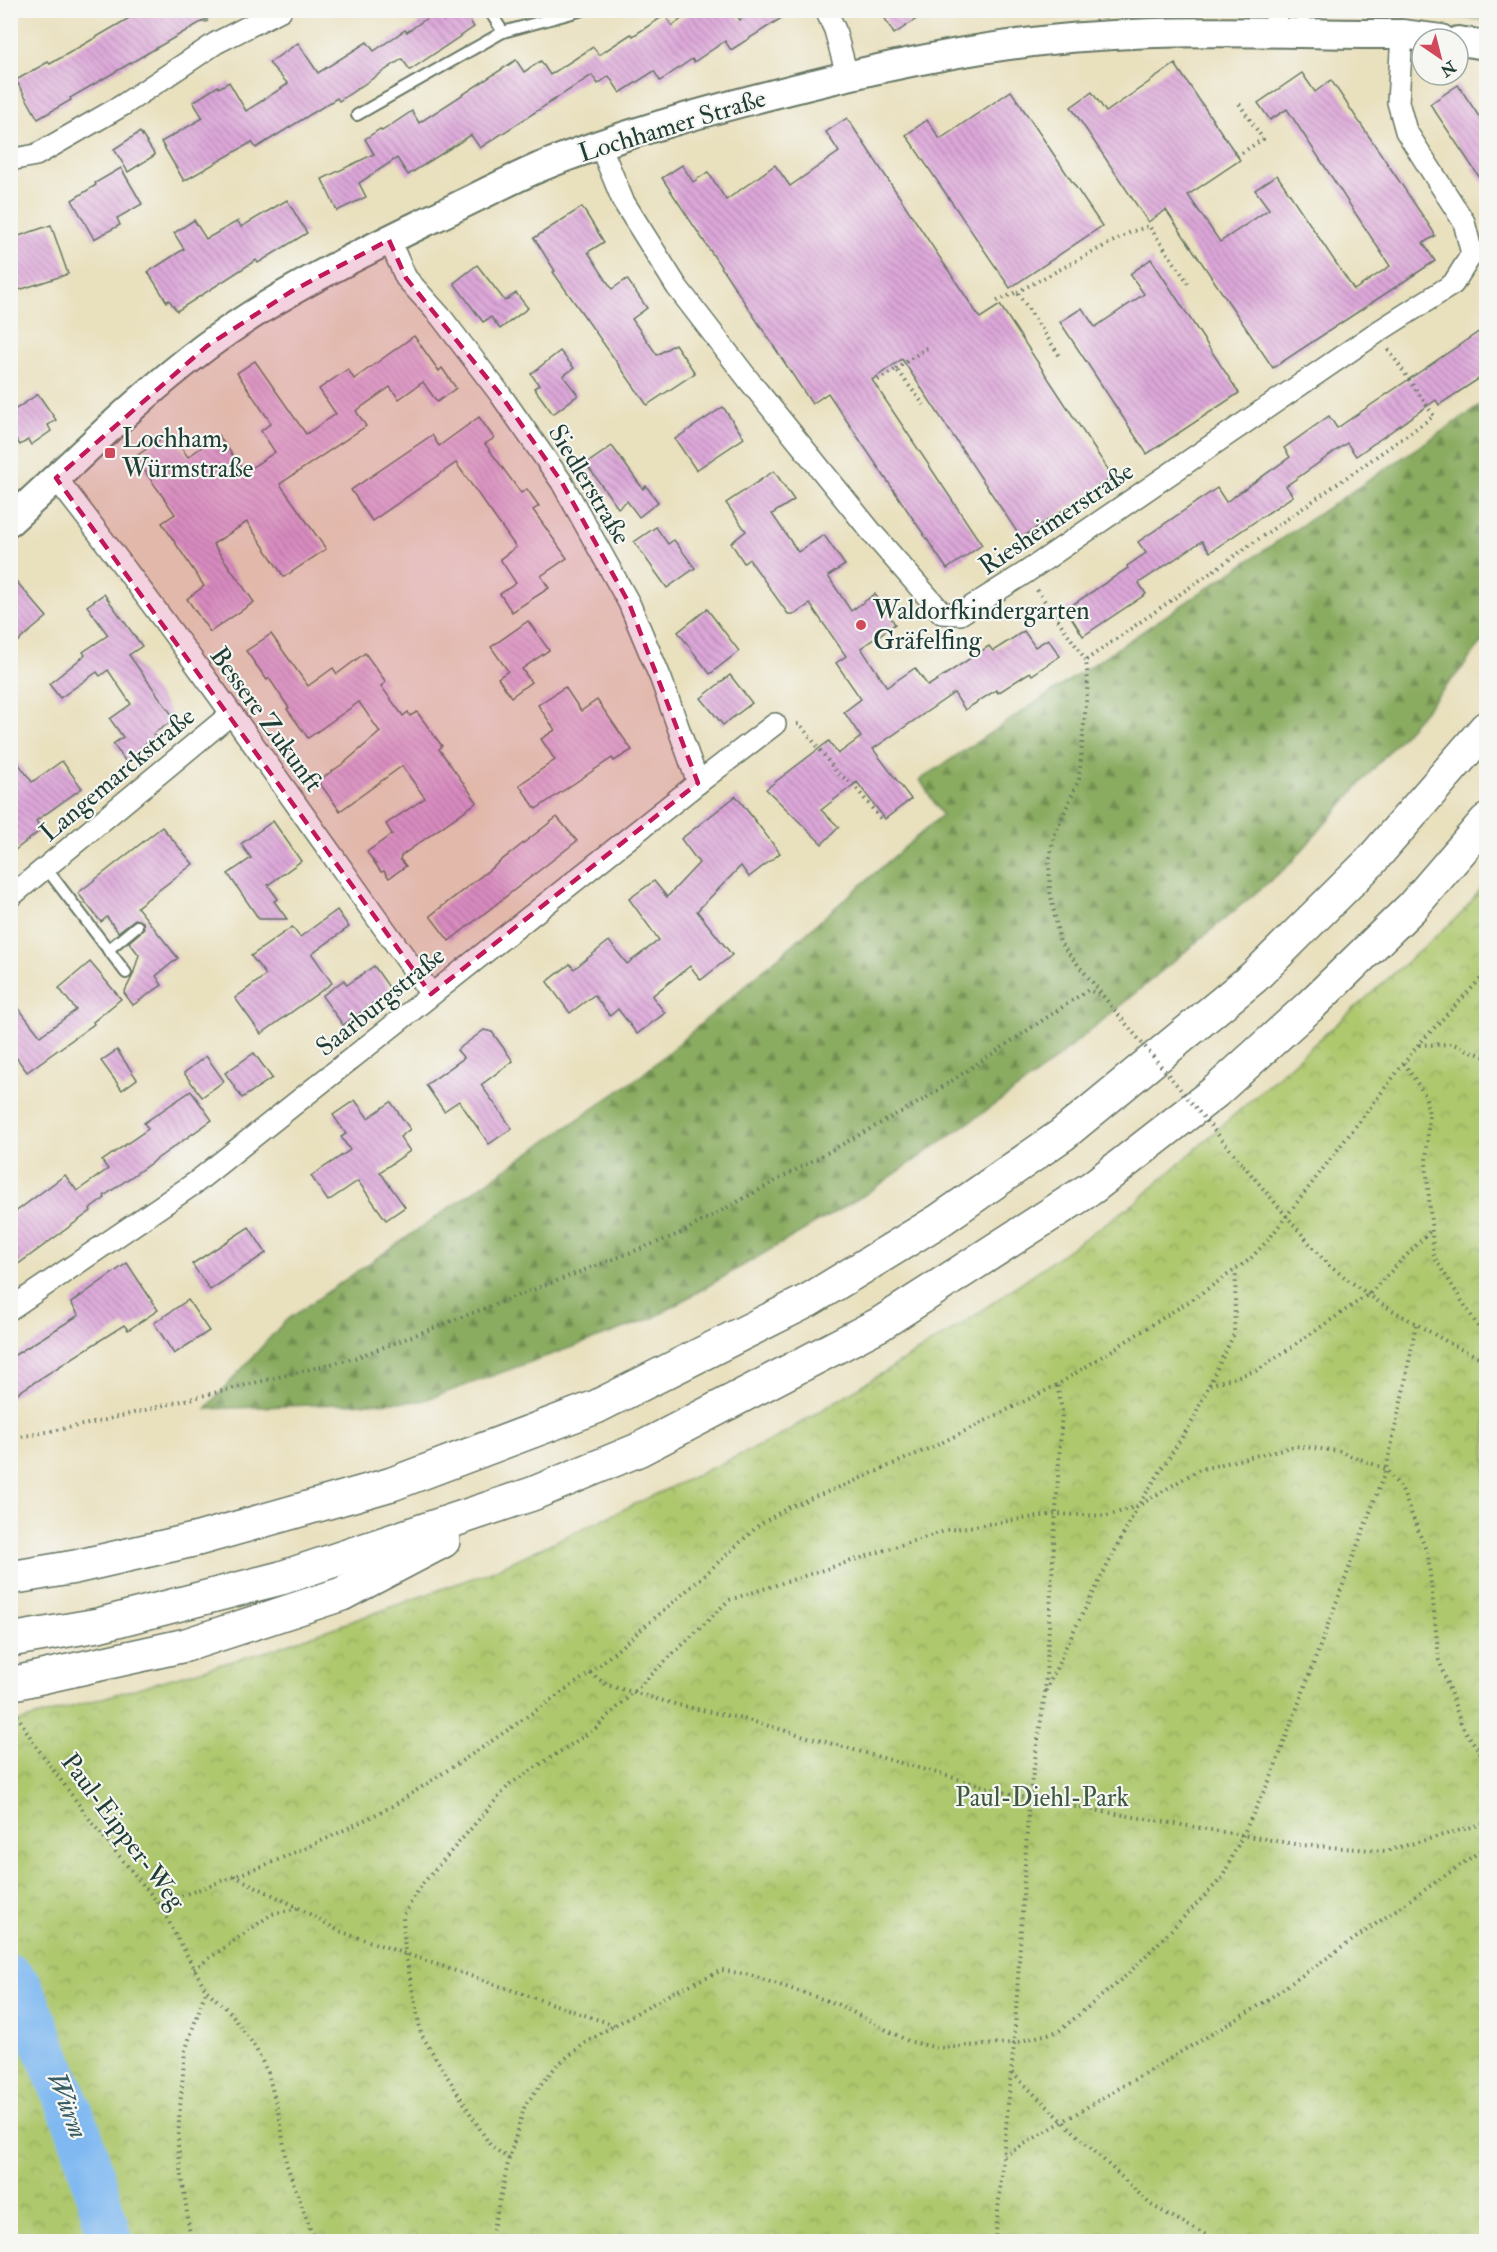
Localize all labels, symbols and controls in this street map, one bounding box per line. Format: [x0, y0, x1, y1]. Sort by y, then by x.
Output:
north arrow [1410, 27, 1470, 87]
text: N [1436, 56, 1460, 81]
street label: Lochhamer Straße [575, 82, 770, 170]
street label: Siedlerstraße [541, 419, 638, 551]
place label: Lochham, Würmstraße [121, 423, 253, 485]
marker: Lochham, Würmstraße [103, 446, 117, 460]
street label: Riesheimerstraße [973, 455, 1140, 582]
place label: Waldorfkindergarten Gräfelfing [872, 595, 1090, 657]
marker: Waldorfkindergarten Gräfelfing [854, 618, 868, 632]
street label: Bessere Zukunft [203, 641, 330, 798]
street label: Langemarckstraße [34, 701, 202, 849]
street label: Saarburgstraße [310, 940, 452, 1064]
street label: Paul-Eipper-Weg [53, 1747, 193, 1918]
park label: Paul-Diehl-Park [955, 1782, 1129, 1814]
water label: Würm [40, 2067, 95, 2143]

